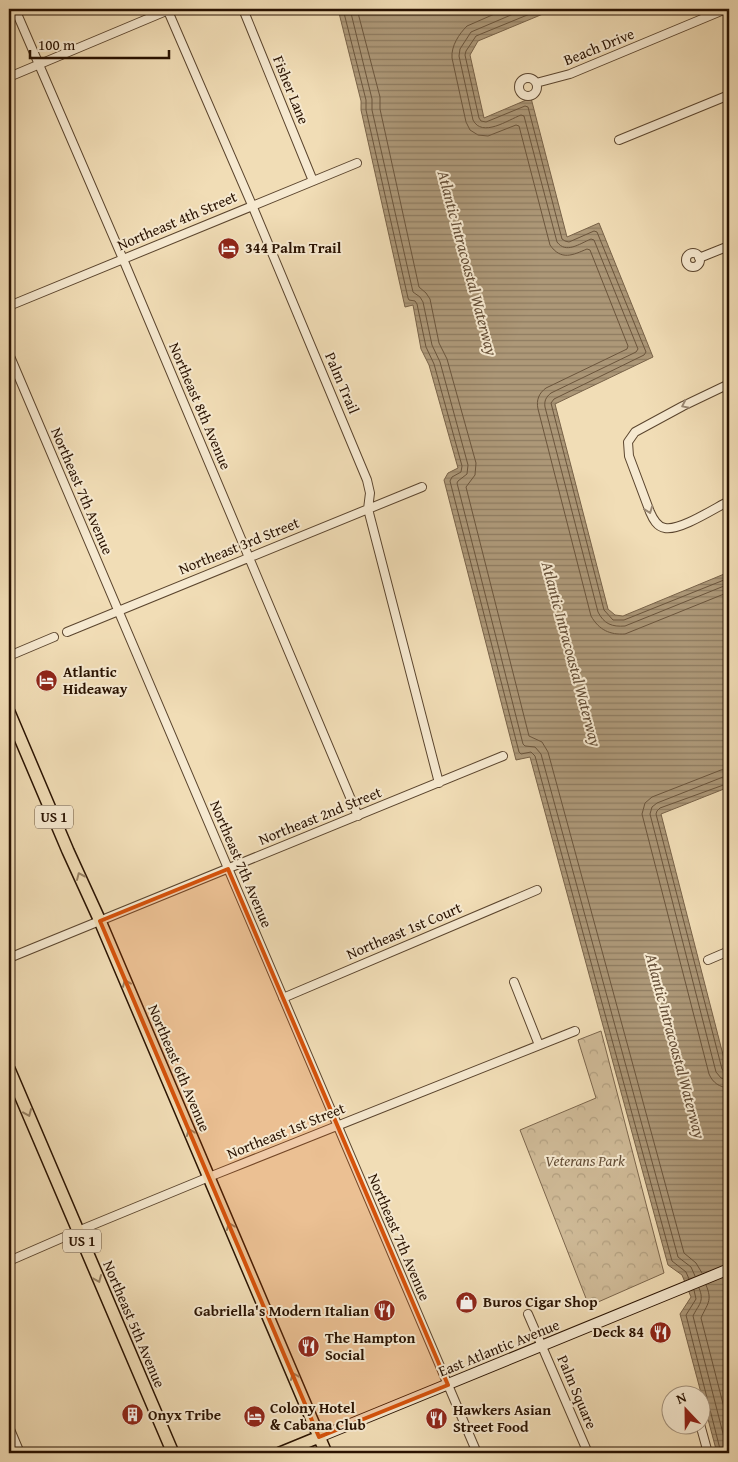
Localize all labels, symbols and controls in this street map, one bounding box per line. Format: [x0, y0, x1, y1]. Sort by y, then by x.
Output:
street label: Beach Drive [560, 23, 637, 70]
scale bar [30, 28, 169, 60]
text: 100 m [38, 34, 76, 55]
street label: Fisher Lane [268, 52, 315, 127]
water label: Atlantic Intracoastal Waterway [431, 167, 504, 359]
street label: Northeast 4th Street [114, 186, 241, 255]
hotel icon: 344 Palm Trail [217, 236, 241, 260]
place label: 344 Palm Trail [245, 237, 342, 258]
street label: Northeast 8th Avenue [164, 339, 237, 473]
street label: Palm Trail [320, 349, 365, 417]
one-way arrow [681, 399, 690, 409]
street label: Northeast 7th Avenue [46, 424, 119, 558]
one-way arrow [643, 505, 653, 513]
street label: Northeast 3rd Street [175, 511, 303, 579]
water label: Atlantic Intracoastal Waterway [535, 558, 608, 750]
place label: Atlantic Hideaway [63, 661, 128, 699]
hotel icon: Atlantic Hideaway [35, 669, 59, 693]
street label: Northeast 2nd Street [255, 781, 385, 850]
street label: Northeast 7th Avenue [205, 797, 278, 931]
road number: US 1 [35, 806, 73, 829]
one-way arrow [76, 872, 87, 881]
street label: Northeast 1st Court [343, 897, 465, 964]
water label: Atlantic Intracoastal Waterway [639, 950, 712, 1142]
one-way arrow [122, 979, 132, 987]
street label: Northeast 6th Avenue [143, 1001, 216, 1135]
street label: Northeast 1st Street [224, 1097, 349, 1164]
one-way arrow [22, 1109, 32, 1117]
one-way arrow [185, 1128, 196, 1137]
park label: Veterans Park [545, 1150, 625, 1171]
street label: Northeast 7th Avenue [363, 1170, 436, 1304]
one-way arrow [226, 1222, 236, 1231]
road number: US 1 [63, 1230, 101, 1252]
street label: Northeast 5th Avenue [98, 1257, 171, 1391]
one-way arrow [92, 1274, 103, 1283]
shop icon: Buros Cigar Shop [455, 1290, 479, 1314]
place label: Buros Cigar Shop [483, 1291, 598, 1312]
restaurant icon: Gabriella's Modern Italian [373, 1299, 397, 1323]
place label: Gabriella's Modern Italian [194, 1300, 369, 1321]
street label: East Atlantic Avenue [435, 1314, 563, 1381]
restaurant icon: Deck 84 [648, 1320, 672, 1344]
place label: Deck 84 [593, 1321, 644, 1342]
place label: The Hampton Social [325, 1327, 416, 1365]
restaurant icon: The Hampton Social [297, 1335, 321, 1359]
street label: Palm Square [552, 1352, 602, 1432]
one-way arrow [289, 1372, 300, 1381]
north arrow [660, 1384, 710, 1434]
text: N [673, 1387, 690, 1409]
place label: Colony Hotel & Cabana Club [270, 1397, 366, 1435]
place label: Hawkers Asian Street Food [453, 1399, 551, 1437]
building icon: Onyx Tribe [120, 1403, 144, 1427]
place label: Onyx Tribe [148, 1404, 221, 1425]
hotel icon: Colony Hotel & Cabana Club [242, 1405, 266, 1429]
restaurant icon: Hawkers Asian Street Food [425, 1407, 449, 1431]

